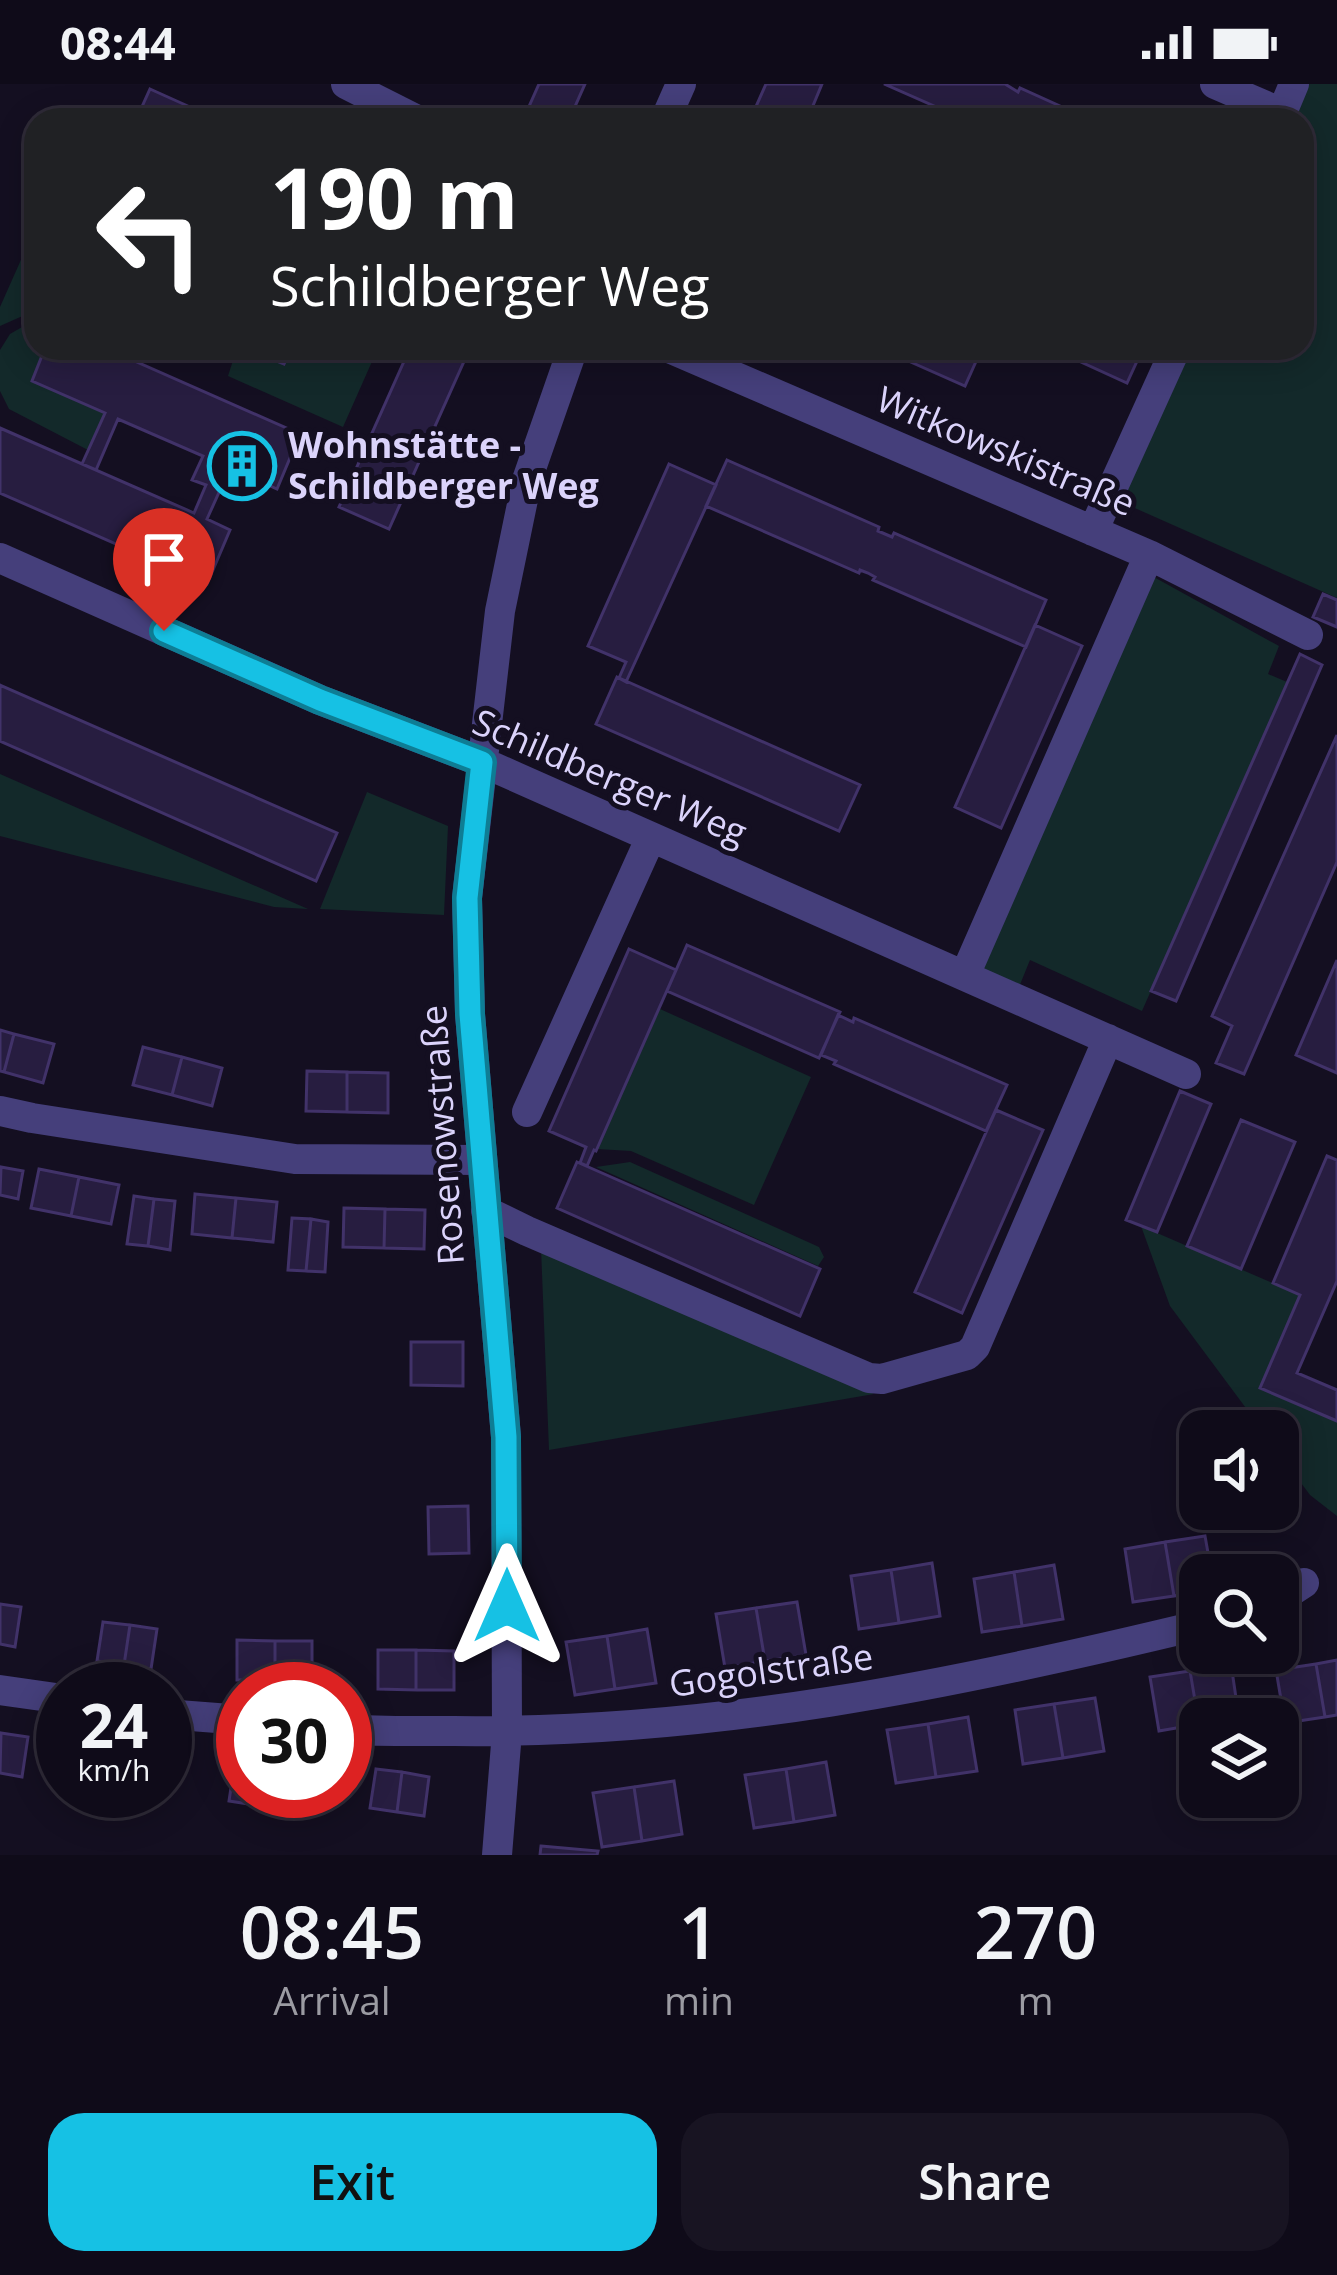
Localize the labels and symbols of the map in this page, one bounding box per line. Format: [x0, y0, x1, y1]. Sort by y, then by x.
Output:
street label: Witkowskistraße [870, 374, 1143, 527]
place label: Wohnstätte - Schildberger Weg [288, 420, 599, 510]
building icon: Wohnstätte - Schildberger Weg [207, 431, 277, 501]
pin [113, 508, 215, 631]
street label: Schildberger Weg [466, 697, 755, 856]
street label: Rosenowstraße [408, 1004, 475, 1267]
position arrow [444, 1543, 570, 1669]
street label: Gogolstraße [666, 1631, 876, 1708]
speed limit sign: 30 [216, 1662, 372, 1818]

